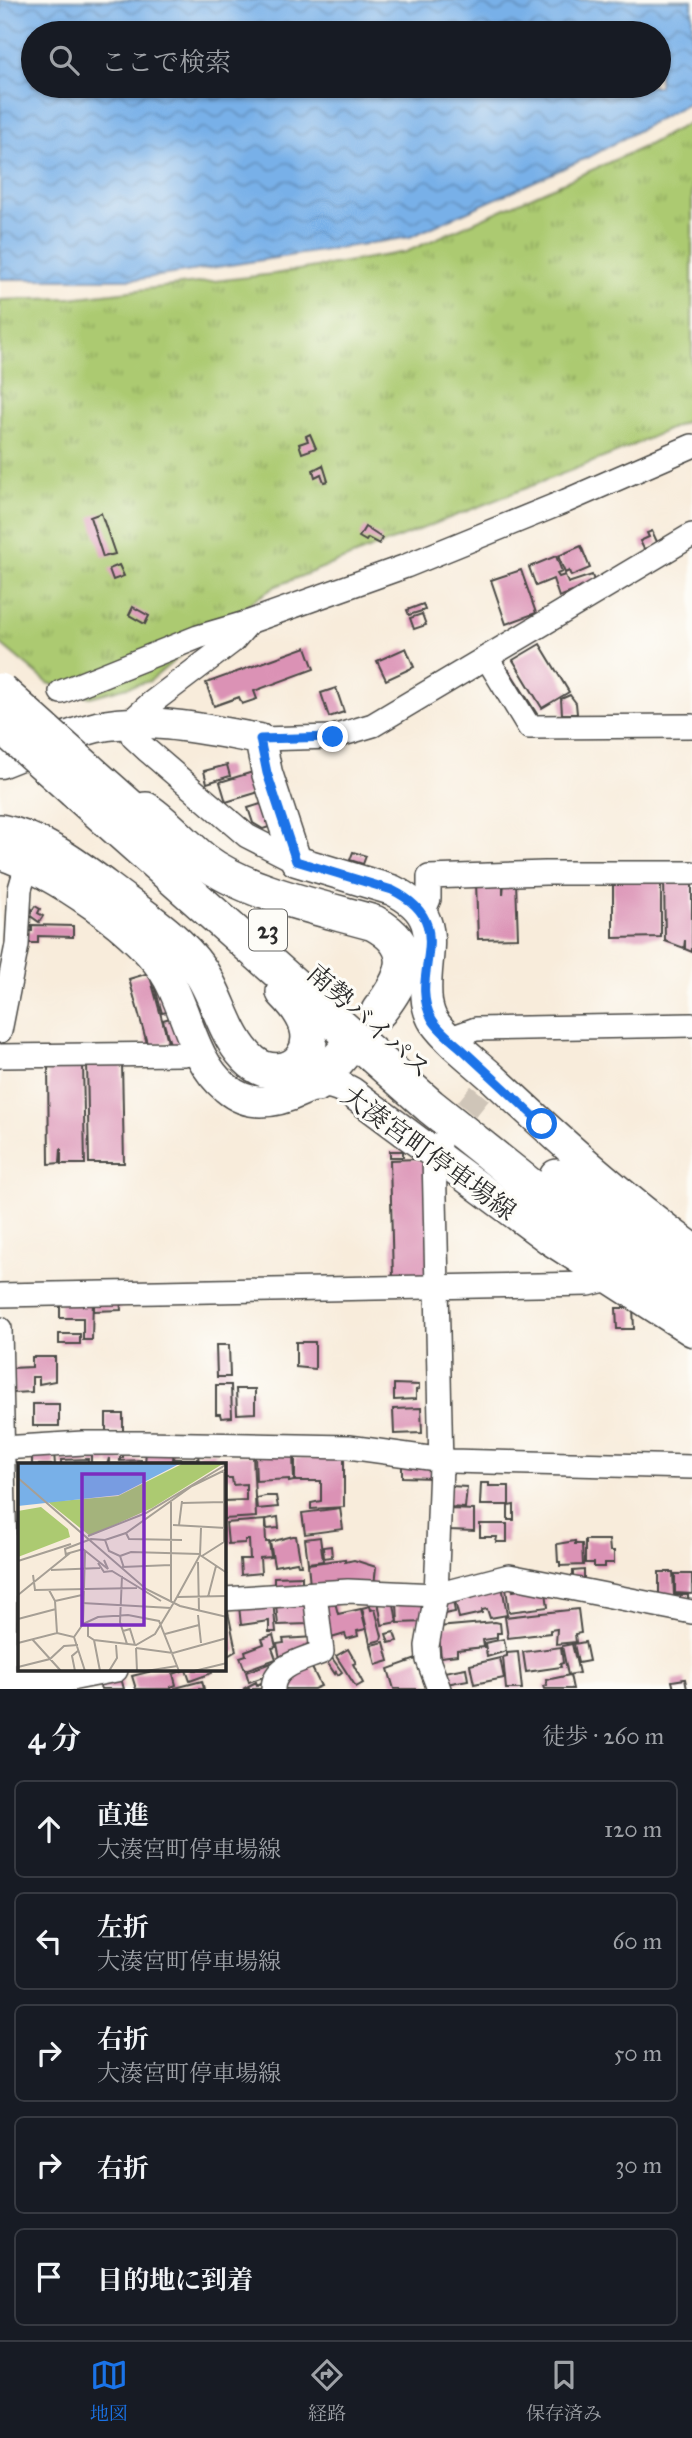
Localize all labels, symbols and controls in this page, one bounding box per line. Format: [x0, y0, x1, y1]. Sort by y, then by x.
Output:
search box [21, 21, 671, 98]
icon: search [45, 41, 83, 79]
text: ここで検索 [101, 46, 231, 78]
route end [317, 721, 348, 752]
road number: 23 [249, 910, 287, 950]
street label: 南勢バイパス [301, 957, 437, 1085]
street label: 大湊宮町停車場線 [335, 1079, 523, 1227]
route start [526, 1108, 557, 1139]
inset map [18, 1463, 226, 1672]
text: 4 分 [28, 1720, 81, 1756]
text: 徒歩 · 260 m [542, 1722, 664, 1750]
text: 直進 [97, 1799, 149, 1831]
icon: ahead [30, 1810, 68, 1848]
text: 120 m [604, 1815, 662, 1843]
text: 大湊宮町停車場線 [97, 1835, 281, 1863]
text: 左折 [97, 1911, 149, 1943]
icon: left [30, 1922, 68, 1960]
text: 60 m [613, 1927, 662, 1955]
text: 大湊宮町停車場線 [97, 1947, 281, 1975]
text: 右折 [97, 2023, 149, 2055]
icon: right [30, 2034, 68, 2072]
text: 50 m [614, 2039, 662, 2067]
text: 大湊宮町停車場線 [97, 2059, 281, 2087]
icon: right [30, 2146, 68, 2184]
text: 30 m [615, 2151, 662, 2179]
text: 右折 [97, 2152, 149, 2184]
icon: arrive [30, 2258, 68, 2296]
text: 目的地に到着 [97, 2264, 253, 2296]
tab: 地図 [90, 2356, 128, 2425]
tab: 経路 [308, 2356, 346, 2425]
tab: 保存済み [526, 2356, 602, 2425]

